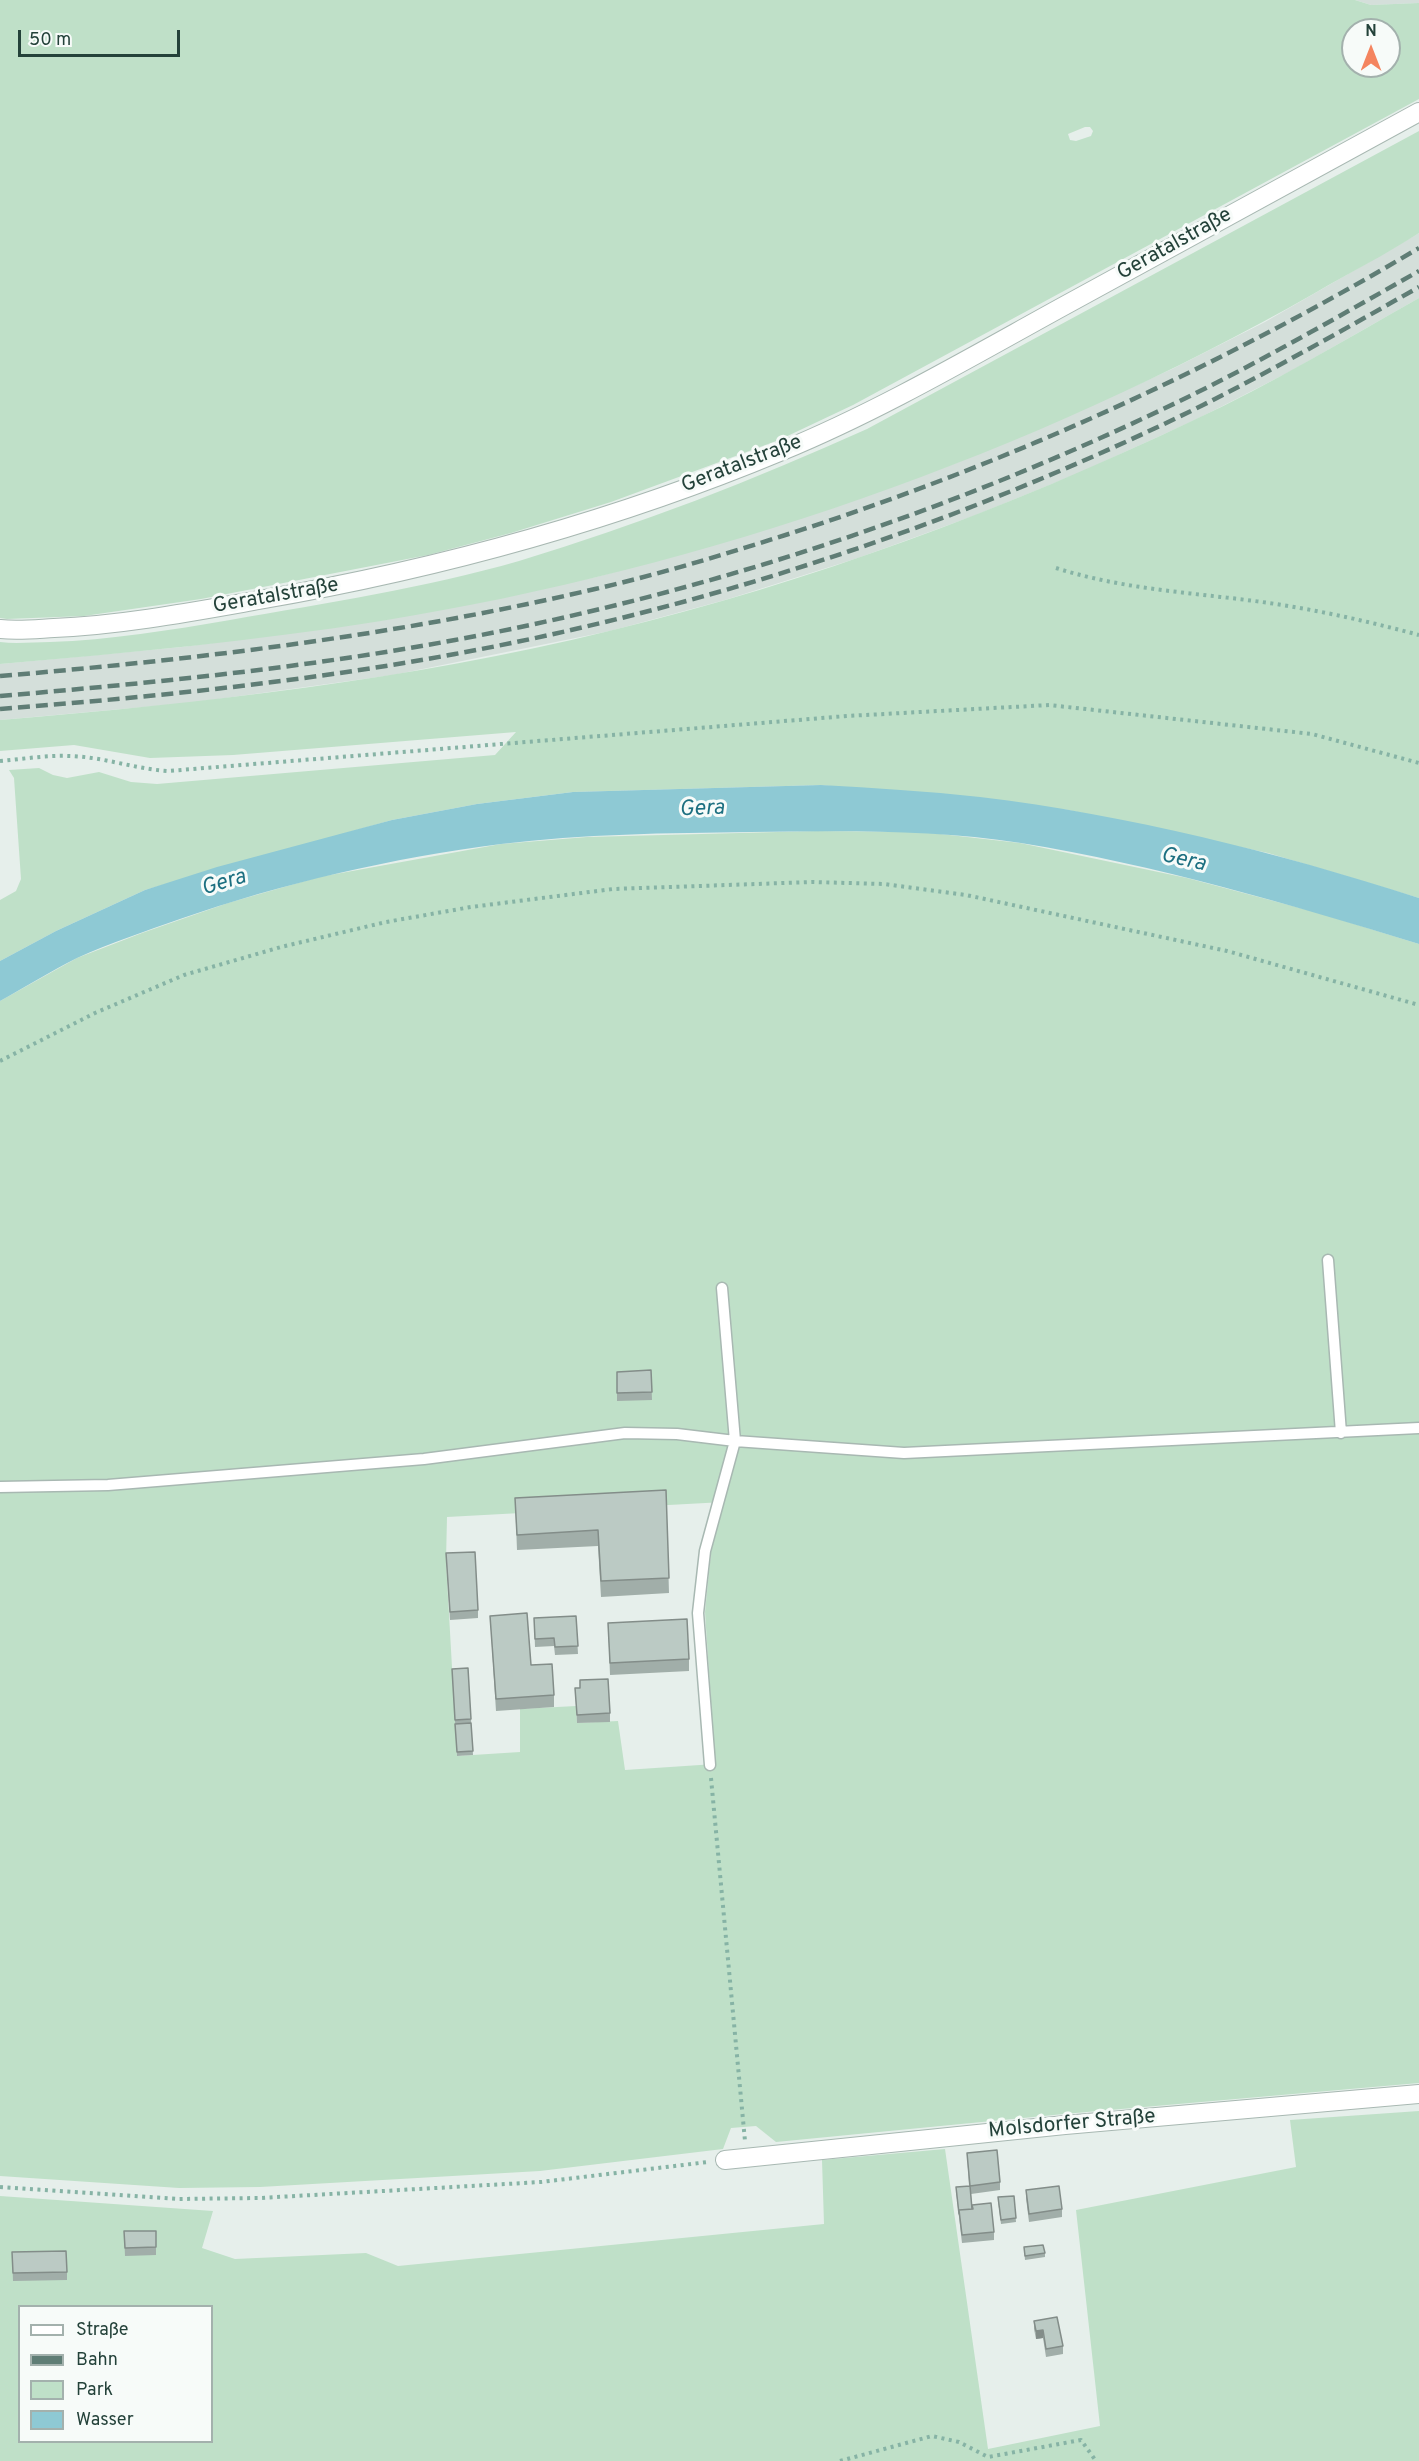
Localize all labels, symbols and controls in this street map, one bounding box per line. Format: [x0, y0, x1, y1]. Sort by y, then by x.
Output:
scale bar [21, 18, 183, 56]
north arrow [1341, 18, 1401, 78]
text: N [1365, 22, 1377, 42]
text: 50 m [29, 29, 71, 52]
street label: Geratalstraße [1113, 203, 1237, 287]
street label: Geratalstraße [678, 430, 806, 500]
street label: Geratalstraße [211, 574, 341, 620]
water label: Gera [679, 796, 725, 824]
water label: Gera [1158, 843, 1208, 879]
water label: Gera [199, 865, 249, 903]
street label: Molsdorfer Straße [987, 2105, 1157, 2145]
legend [18, 2305, 213, 2443]
text: Straße [76, 2319, 128, 2342]
text: Bahn [76, 2349, 118, 2372]
text: Park [76, 2379, 113, 2402]
text: Wasser [76, 2409, 134, 2432]

